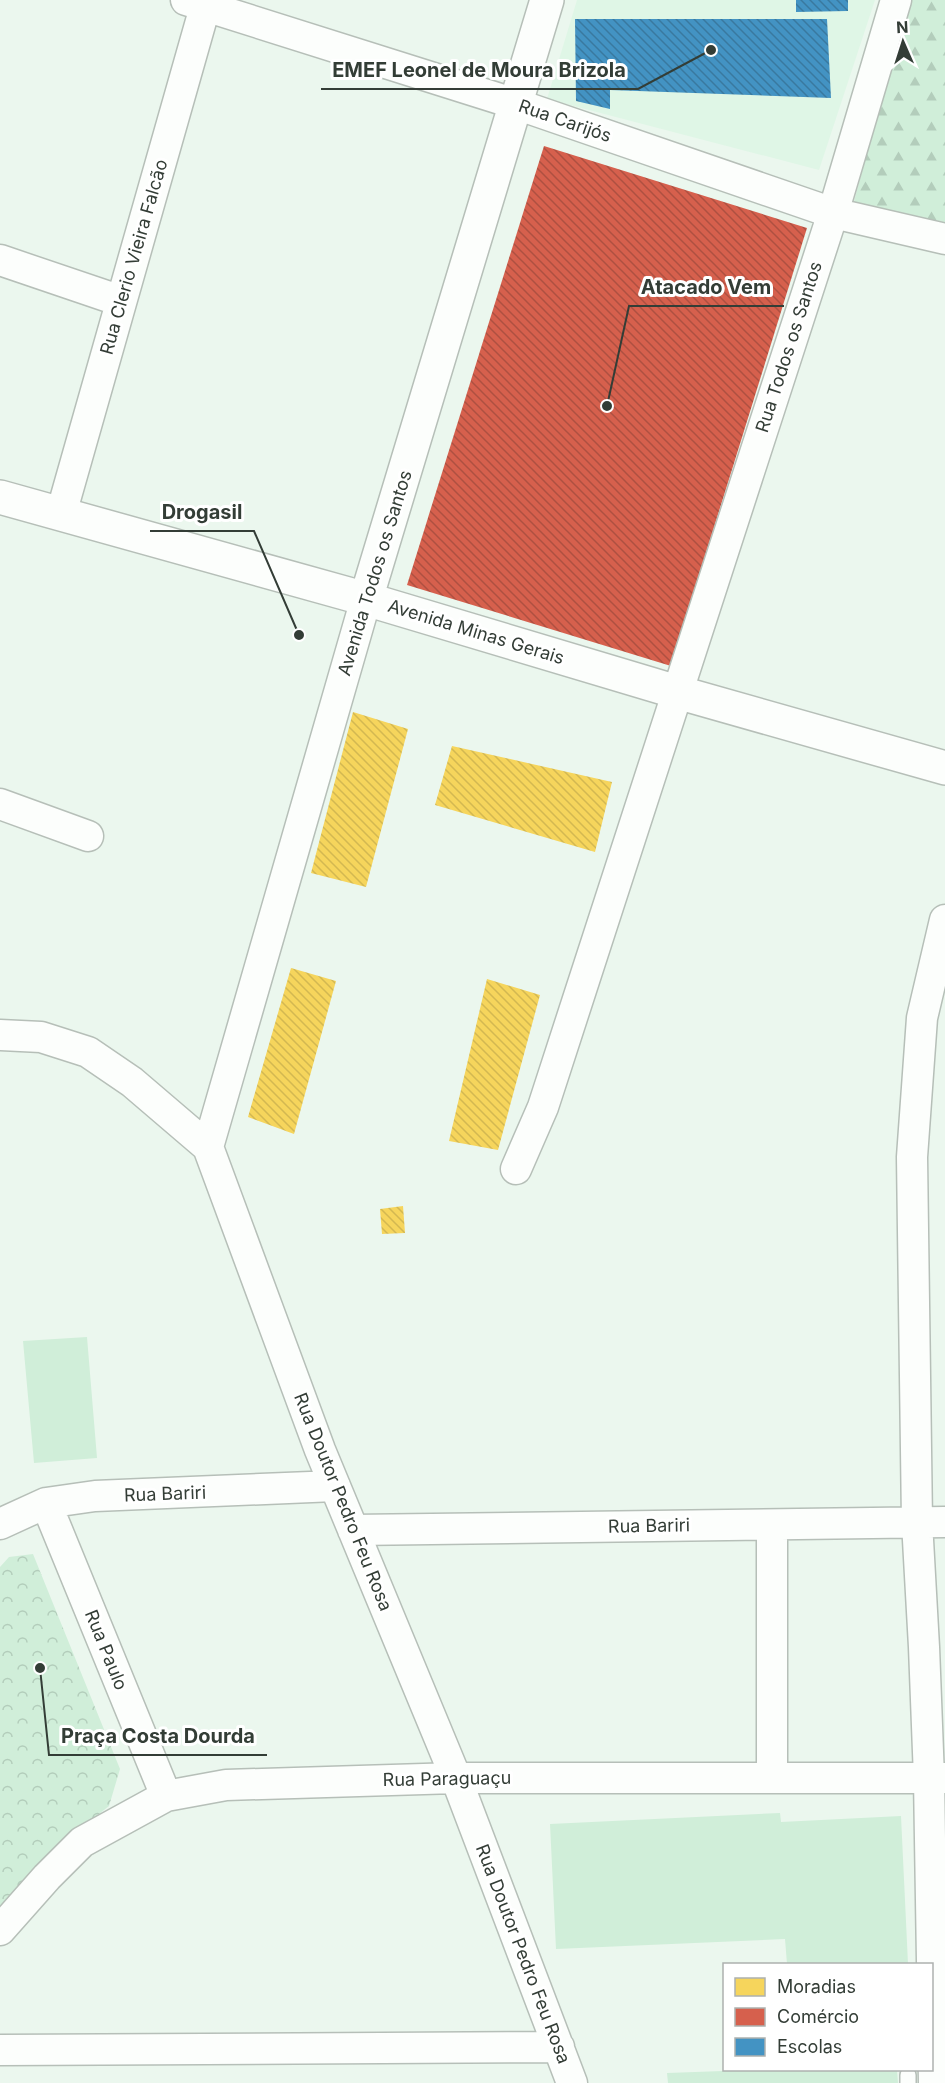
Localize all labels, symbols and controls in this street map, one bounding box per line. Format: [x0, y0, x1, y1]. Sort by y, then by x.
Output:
north arrow [873, 12, 933, 72]
text: N [896, 17, 909, 37]
callout: EMEF Leonel de Moura Brizola [321, 51, 638, 89]
text: EMEF Leonel de Moura Brizola [332, 58, 626, 82]
street label: Rua Carijós [516, 95, 614, 146]
street label: Rua Clerio Vieira Falcão [96, 157, 171, 357]
street label: Rua Todos os Santos [751, 259, 826, 435]
callout: Atacado Vem [629, 268, 784, 306]
text: Atacado Vem [641, 275, 771, 299]
street label: Avenida Todos os Santos [333, 468, 416, 678]
callout: Drogasil [150, 493, 254, 531]
text: Drogasil [162, 500, 242, 524]
street label: Avenida Minas Gerais [385, 595, 567, 668]
street label: Rua Doutor Pedro Feu Rosa [290, 1390, 397, 1614]
street label: Rua Bariri [124, 1482, 206, 1505]
street label: Rua Bariri [608, 1514, 690, 1537]
street label: Rua Paulo [81, 1607, 132, 1693]
callout: Praça Costa Dourda [49, 1717, 267, 1755]
text: Praça Costa Dourda [61, 1724, 255, 1748]
street label: Rua Paraguaçu [383, 1767, 511, 1790]
street label: Rua Doutor Pedro Feu Rosa [472, 1841, 575, 2066]
legend [723, 1963, 933, 2071]
text: Moradias [777, 1976, 856, 1997]
text: Comércio [777, 2006, 859, 2027]
text: Escolas [777, 2036, 842, 2057]

